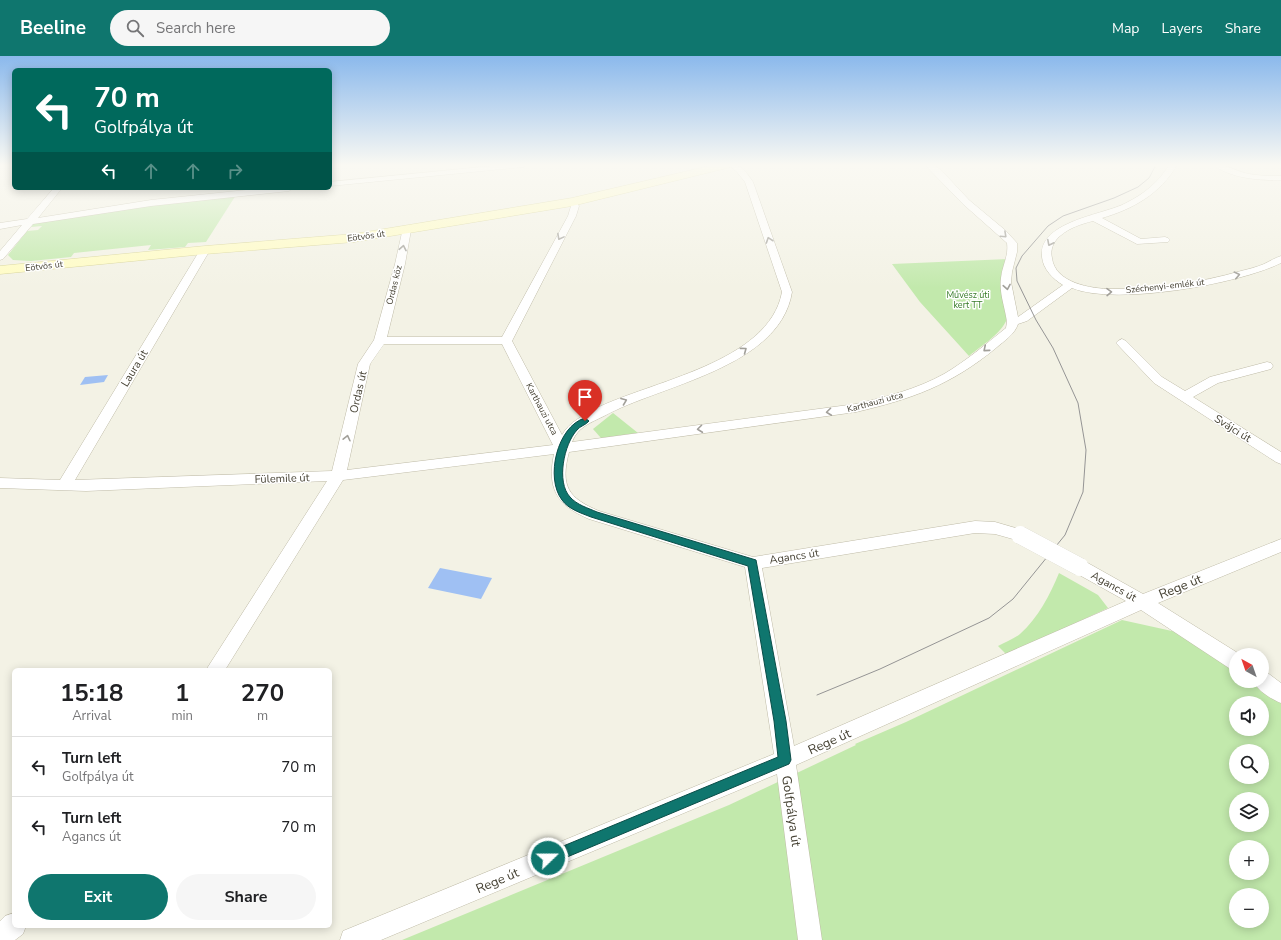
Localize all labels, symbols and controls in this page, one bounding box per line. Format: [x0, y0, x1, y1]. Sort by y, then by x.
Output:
search box [110, 10, 390, 46]
text: Beeline [20, 15, 86, 41]
icon: search [124, 17, 146, 39]
text: Search here [156, 18, 236, 38]
text: Map [1112, 19, 1139, 38]
text: Layers [1161, 19, 1203, 38]
text: Share [1225, 19, 1261, 38]
text: 70 m [94, 79, 160, 117]
icon: left [28, 84, 80, 136]
text: Golfpálya út [94, 115, 193, 139]
icon: left [98, 160, 120, 182]
icon: ahead [140, 160, 162, 182]
icon: ahead [182, 160, 204, 182]
icon: right [224, 160, 246, 182]
street label: Eötvös út [346, 227, 386, 245]
one-way arrow [1000, 230, 1007, 237]
one-way arrow [558, 233, 565, 240]
one-way arrow [765, 237, 774, 244]
one-way arrow [1047, 239, 1055, 246]
one-way arrow [398, 245, 406, 251]
street label: Eötvös út [25, 258, 64, 274]
street label: Ordas köz [383, 264, 405, 306]
one-way arrow [1234, 271, 1241, 279]
street label: Széchenyi-emlék út [1125, 276, 1206, 296]
one-way arrow [1002, 284, 1010, 290]
one-way arrow [1106, 287, 1112, 296]
park label: Művész úti kert TT [946, 289, 990, 311]
one-way arrow [984, 345, 991, 352]
street label: Laura út [118, 347, 151, 389]
one-way arrow [739, 348, 746, 355]
street label: Ordas út [346, 369, 371, 415]
pin [568, 380, 602, 421]
street label: Karthauzi utca [523, 381, 561, 437]
icon: arrive [574, 386, 596, 408]
street label: Karthauzi utca [846, 389, 905, 415]
one-way arrow [621, 397, 628, 405]
one-way arrow [826, 407, 832, 416]
street label: Svájci út [1211, 411, 1254, 446]
one-way arrow [697, 424, 703, 433]
one-way arrow [343, 434, 351, 441]
street label: Fülemile út [254, 470, 310, 487]
street label: Agancs út [768, 545, 820, 568]
street label: Agancs út [1088, 568, 1139, 605]
street label: Rege út [1156, 570, 1205, 604]
north arrow [1229, 648, 1269, 688]
map controls [1229, 648, 1269, 928]
text: 15:18 [60, 677, 123, 709]
text: 1 [175, 677, 189, 709]
text: 270 [241, 677, 284, 709]
button: sound [1229, 696, 1269, 736]
text: Arrival [72, 707, 111, 725]
text: min [171, 707, 193, 725]
text: m [257, 707, 268, 725]
street label: Rege út [805, 724, 854, 759]
button: search [1229, 744, 1269, 784]
text: Turn left [62, 748, 121, 768]
icon: left [28, 756, 50, 778]
text: 70 m [281, 757, 316, 777]
text: Golfpálya út [62, 768, 134, 786]
street label: Golfpálya út [777, 774, 805, 848]
button: layers [1229, 792, 1269, 832]
text: Turn left [62, 808, 121, 828]
icon: left [28, 816, 50, 838]
text: 70 m [281, 817, 316, 837]
text: Agancs út [62, 828, 121, 846]
position arrow [527, 837, 569, 879]
button: + [1229, 840, 1269, 880]
street label: Rege út [473, 864, 522, 898]
button: Exit [28, 874, 168, 920]
button: Share [176, 874, 316, 920]
button: − [1229, 888, 1269, 928]

